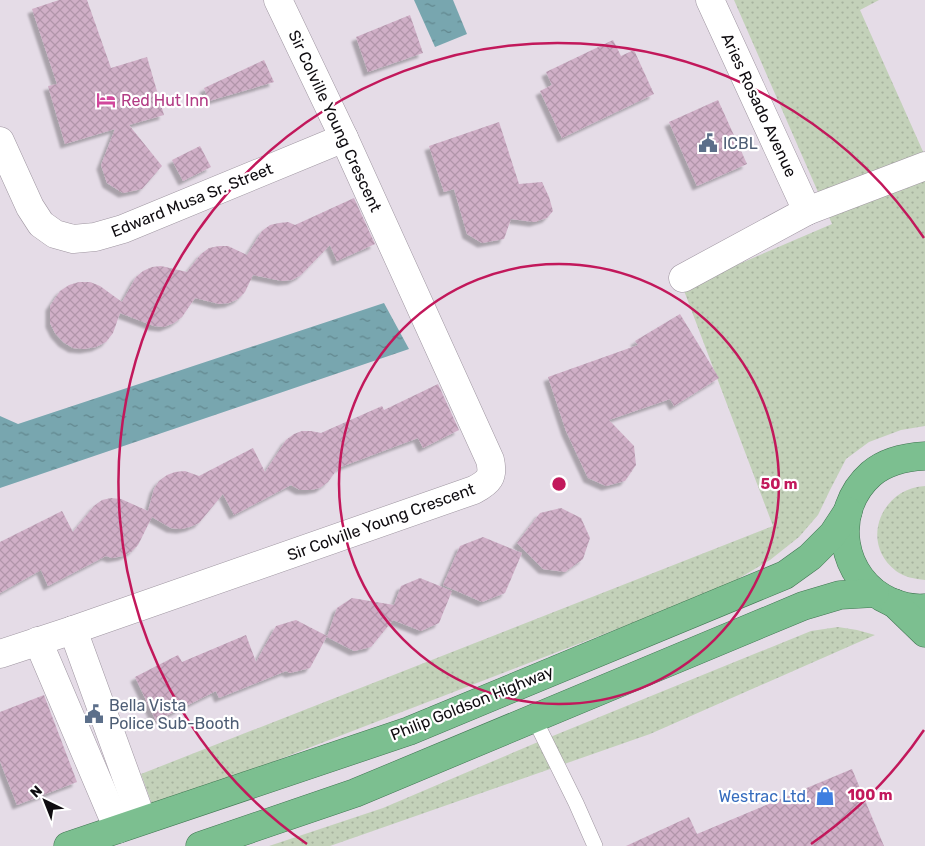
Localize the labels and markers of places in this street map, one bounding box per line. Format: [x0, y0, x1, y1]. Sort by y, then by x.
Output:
hotel icon: Red Hut Inn [95, 89, 117, 111]
place label: Red Hut Inn [121, 91, 209, 110]
public building icon: ICBL [697, 132, 719, 154]
place label: ICBL [723, 134, 758, 153]
centre of rings [550, 475, 568, 493]
place label: Bella Vista Police Sub-Booth [109, 696, 240, 733]
public building icon: Bella Vista Police Sub-Booth [83, 703, 105, 725]
shop icon: Westrac Ltd. [814, 785, 836, 807]
place label: Westrac Ltd. [719, 787, 810, 806]

